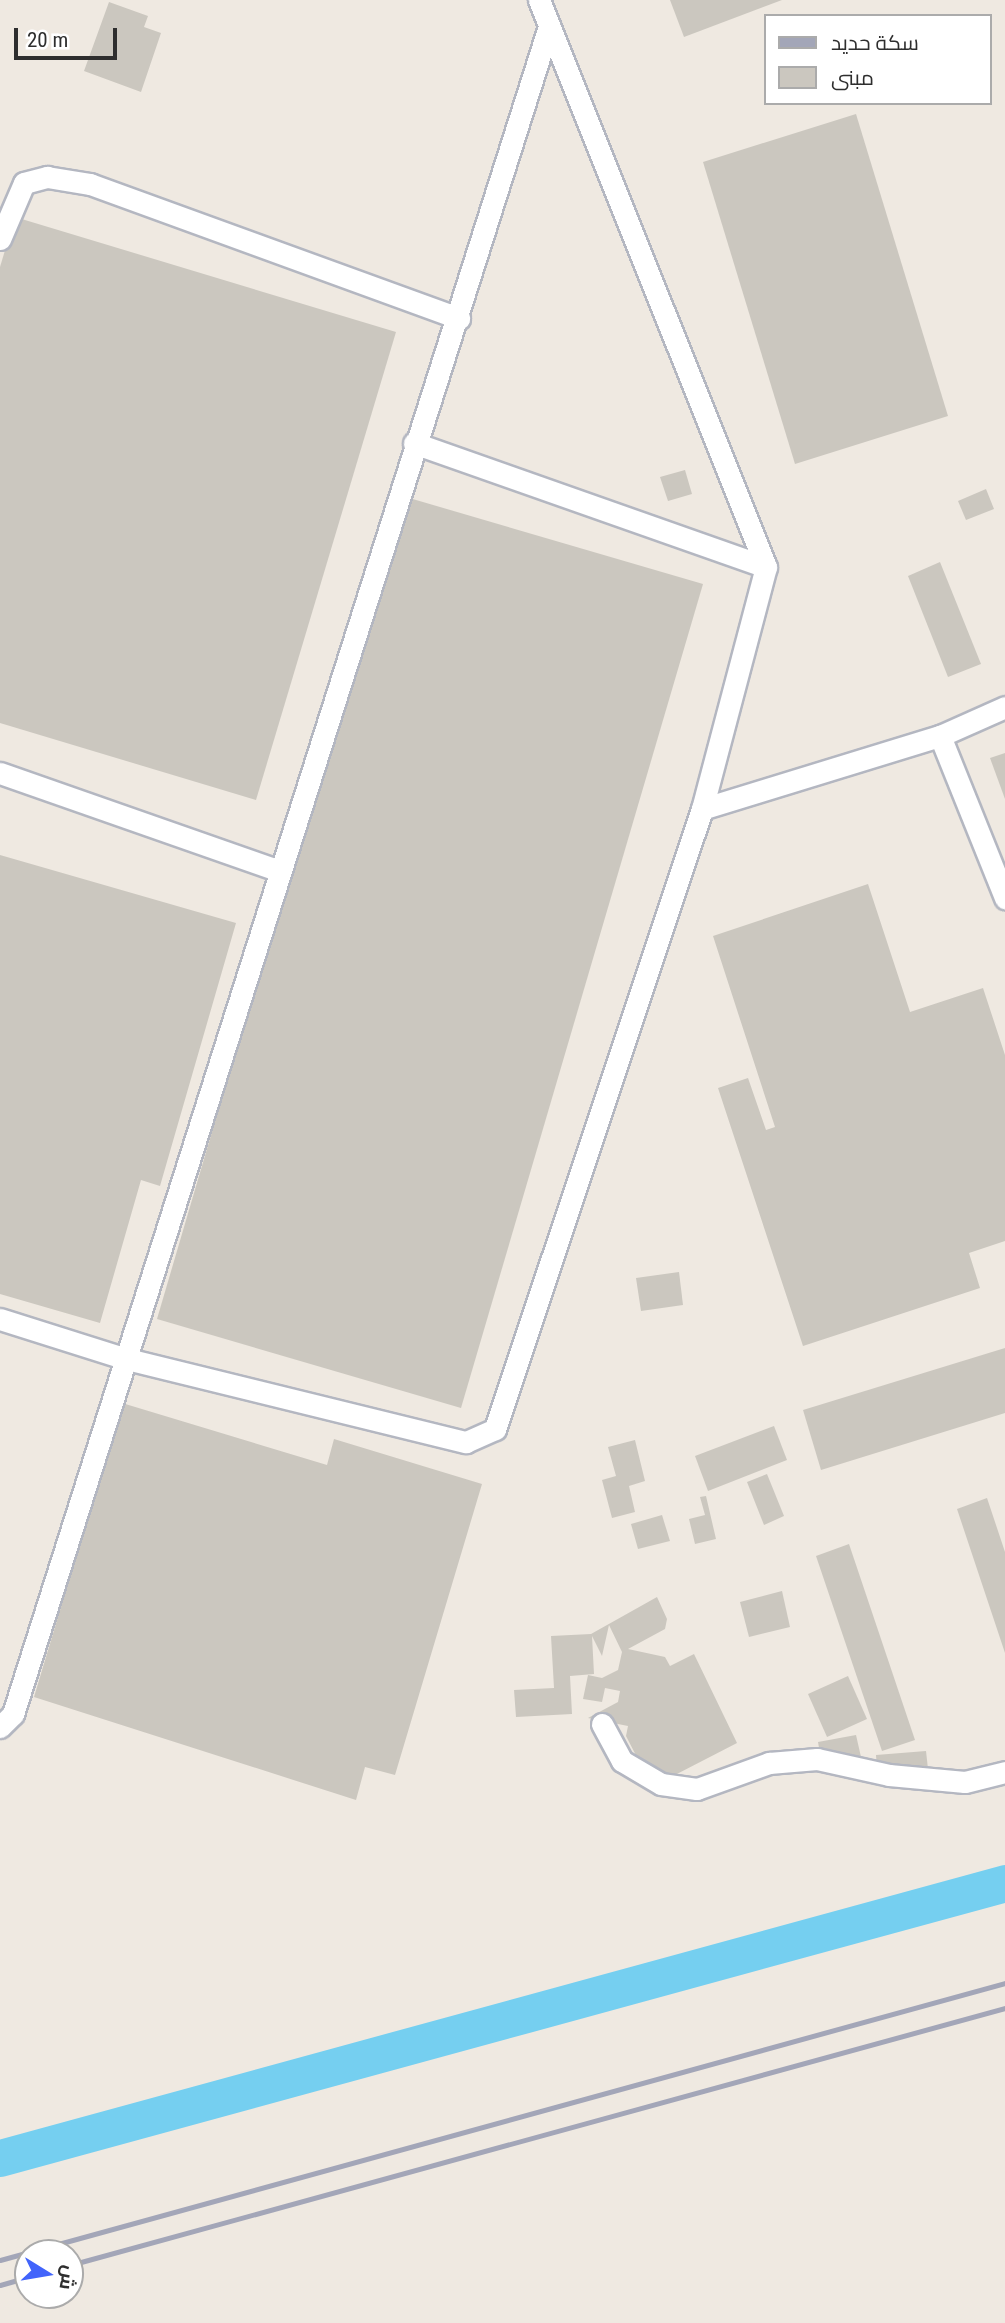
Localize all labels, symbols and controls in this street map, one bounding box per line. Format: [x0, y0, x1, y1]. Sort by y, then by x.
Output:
scale bar [18, 14, 121, 58]
legend [764, 14, 991, 105]
text: 20 m [27, 28, 68, 52]
text: سكة حديد [831, 31, 919, 55]
text: مبنى [831, 66, 874, 90]
north arrow [14, 2239, 84, 2309]
text: ش [55, 2264, 82, 2292]

